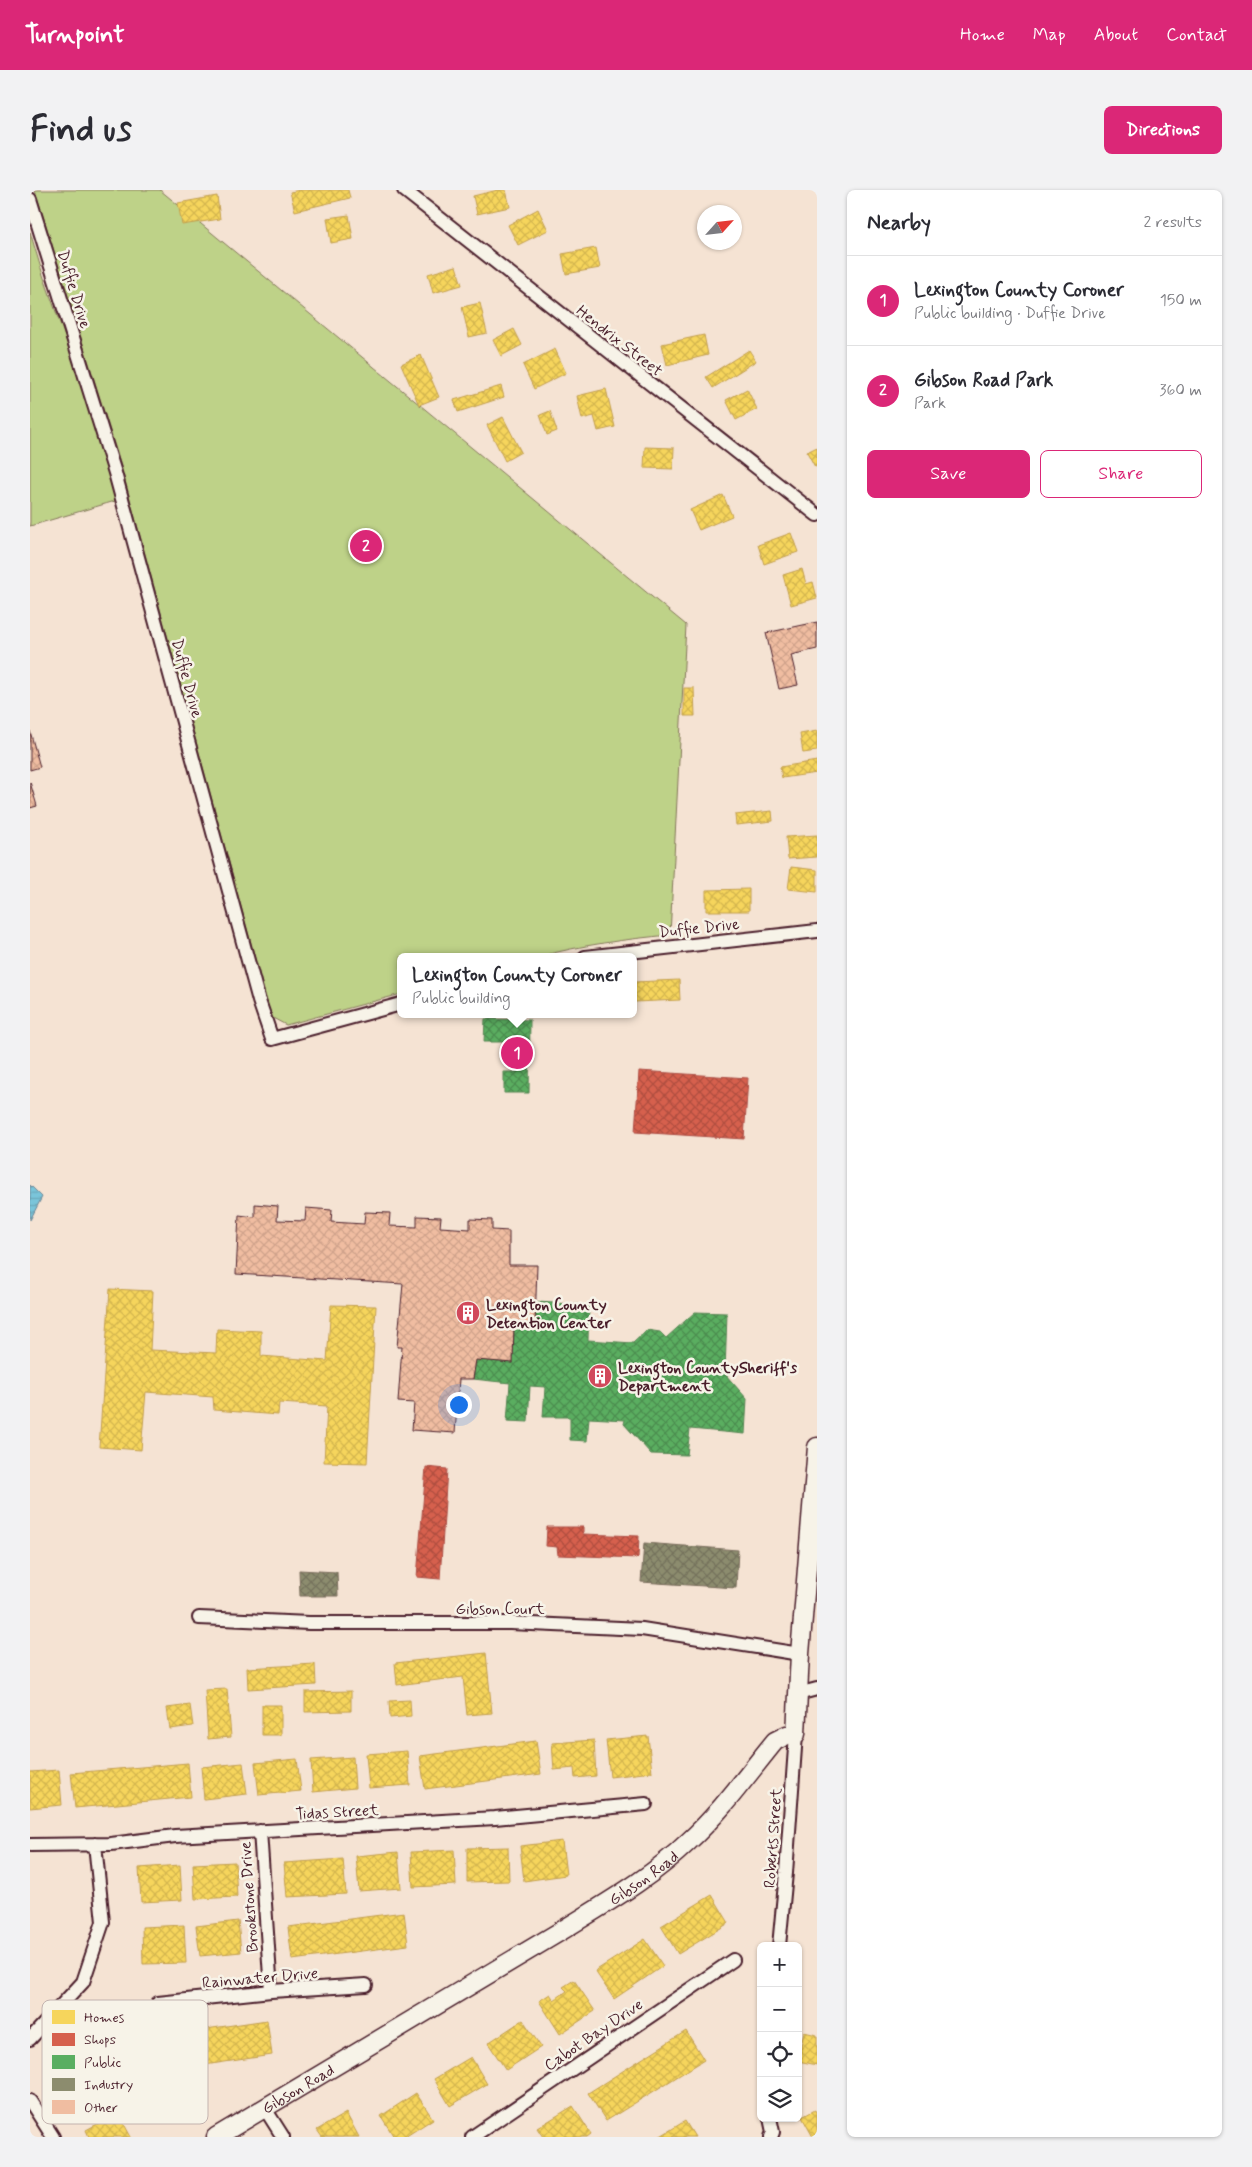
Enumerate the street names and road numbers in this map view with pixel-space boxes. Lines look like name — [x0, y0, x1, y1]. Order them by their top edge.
street label: Duffie Drive — [52, 248, 96, 332]
street label: Hendrix Street — [571, 301, 667, 382]
street label: Duffie Drive — [166, 637, 207, 721]
street label: Duffie Drive — [658, 914, 741, 943]
street label: Gibson Court — [455, 1599, 545, 1620]
street label: Roberts Street — [760, 1787, 788, 1889]
street label: Tidas Street — [295, 1800, 380, 1825]
street label: Brookstone Drive — [235, 1841, 264, 1953]
street label: Gibson Road — [605, 1847, 683, 1911]
street label: Rainwater Drive — [201, 1963, 319, 1994]
street label: Cabot Bay Drive — [540, 1994, 647, 2076]
street label: Gibson Road — [258, 2060, 338, 2119]

